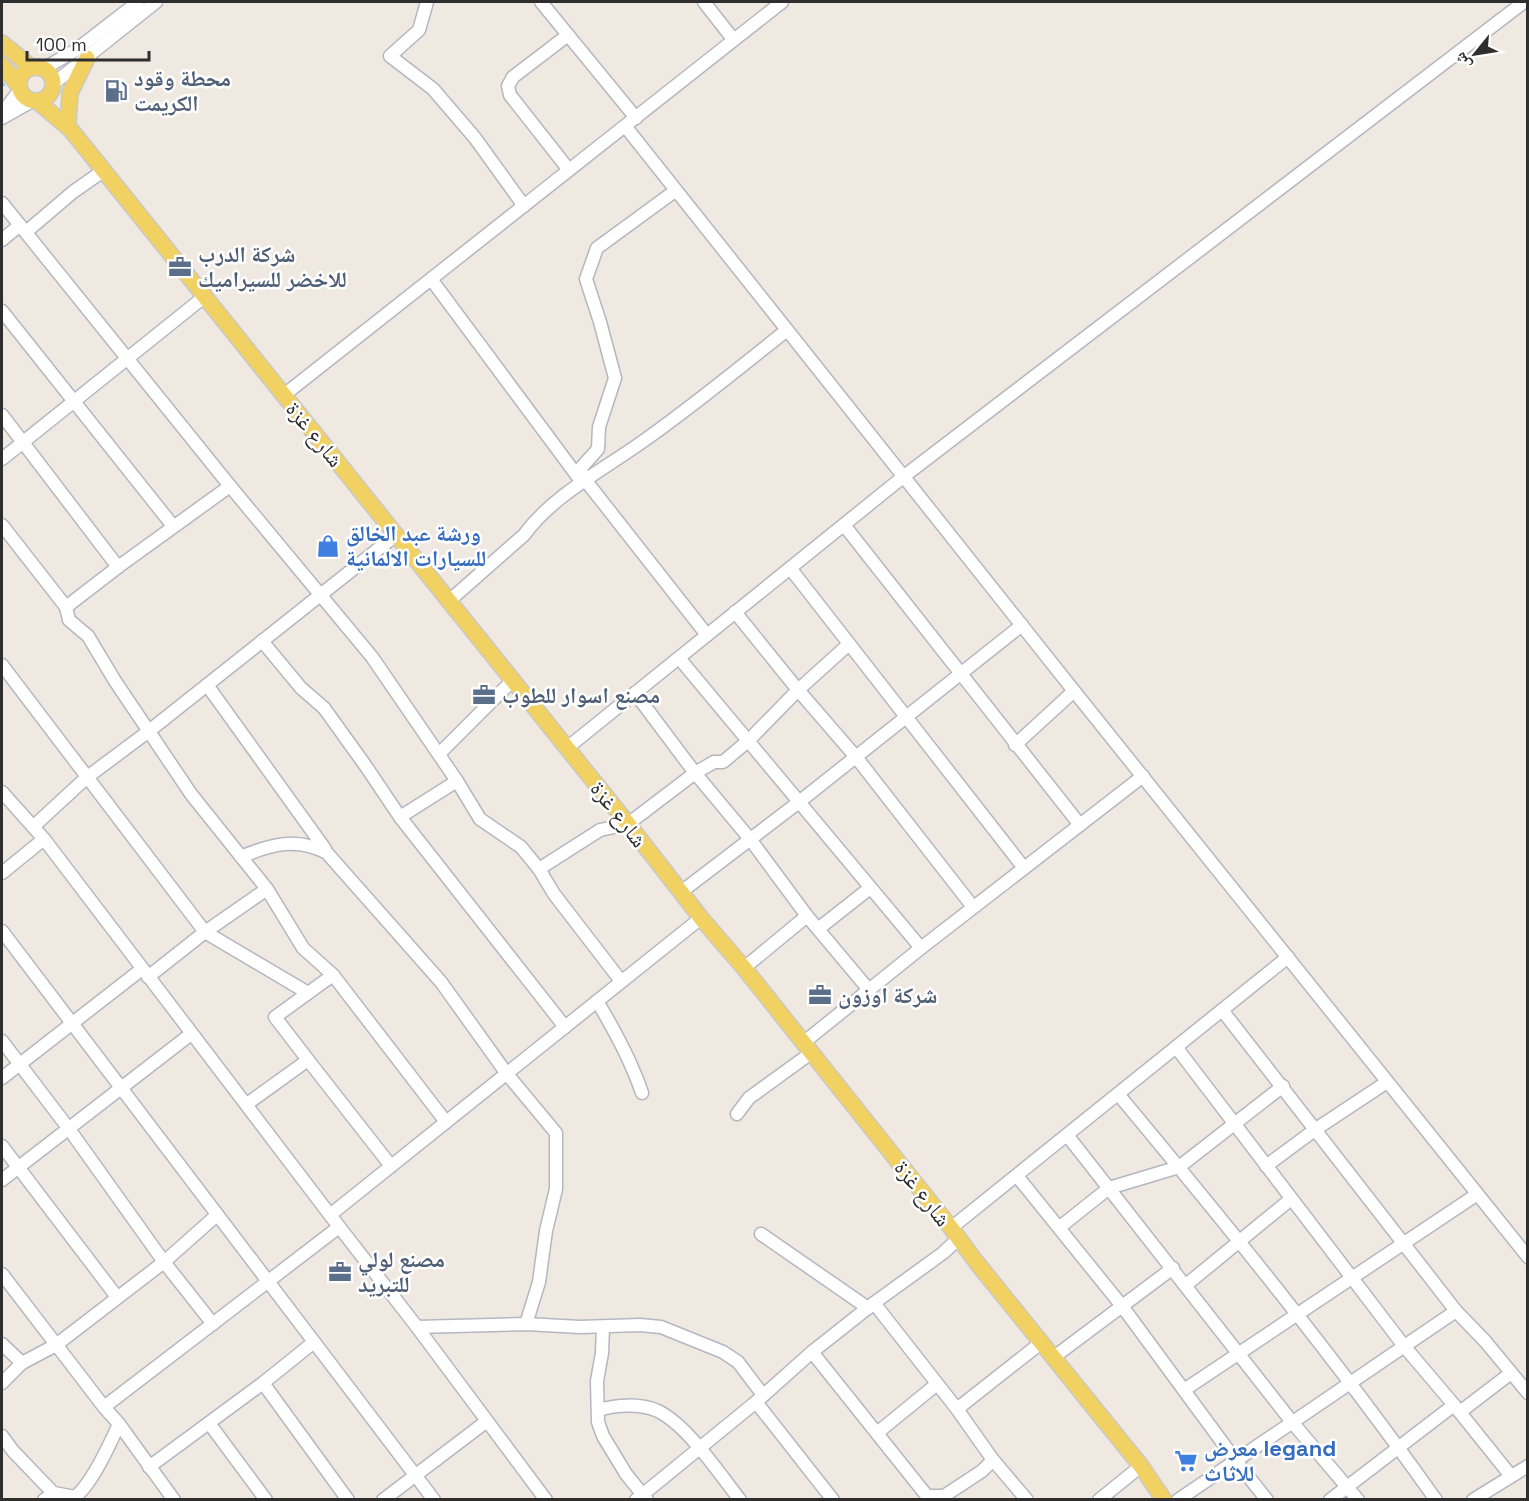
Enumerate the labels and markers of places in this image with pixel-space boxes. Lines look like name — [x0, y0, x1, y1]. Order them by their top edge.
place label: محطة وقود الكريمت — [134, 64, 231, 117]
fuel station icon: محطة وقود الكريمت — [103, 78, 129, 104]
place label: شركة الدرب للاخضر للسيراميك — [198, 240, 347, 293]
office icon: شركة الدرب للاخضر للسيراميك — [167, 254, 193, 280]
place label: ورشة عبد الخالق للسيارات الالمانية — [346, 519, 486, 572]
shop icon: ورشة عبد الخالق للسيارات الالمانية — [315, 533, 341, 559]
place label: مصنع اسوار للطوب — [502, 681, 660, 710]
office icon: مصنع اسوار للطوب — [471, 682, 497, 708]
place label: شركة اوزون — [838, 981, 937, 1009]
office icon: شركة اوزون — [807, 982, 833, 1008]
place label: مصنع لولي للتبريد — [358, 1245, 445, 1298]
office icon: مصنع لولي للتبريد — [327, 1259, 353, 1285]
place label: معرض legand للاثاث — [1204, 1434, 1336, 1487]
supermarket icon: معرض legand للاثاث — [1173, 1448, 1199, 1474]

